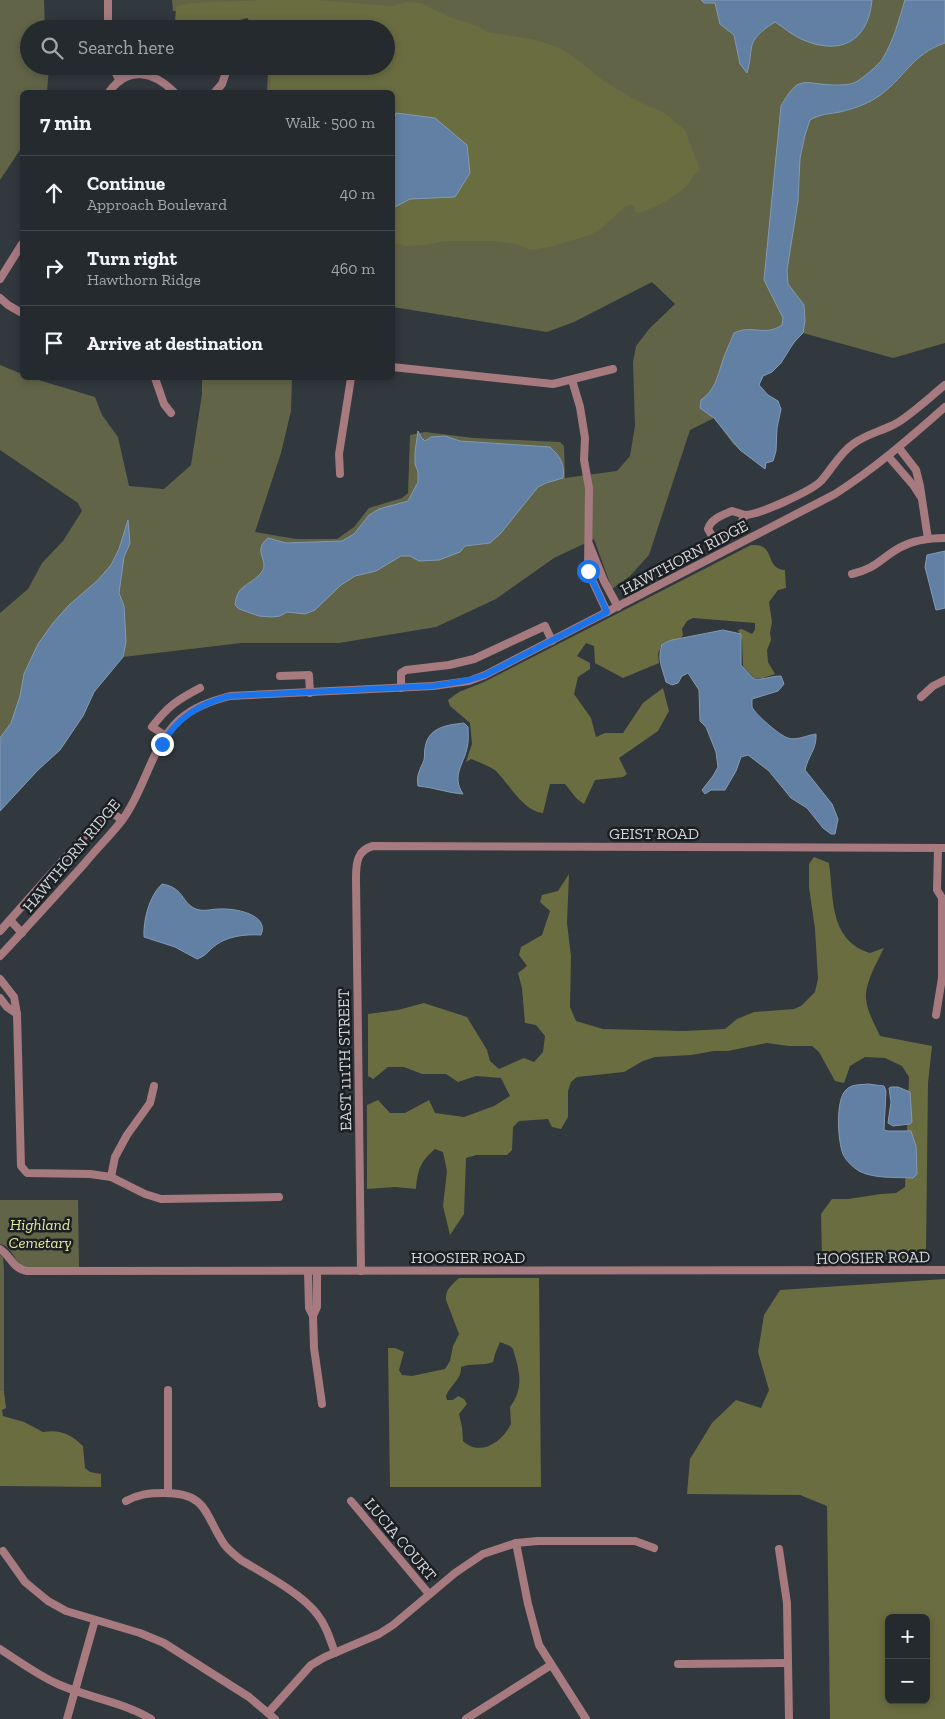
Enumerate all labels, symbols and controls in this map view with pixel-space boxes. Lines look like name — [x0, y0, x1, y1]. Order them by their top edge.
search box — [20, 20, 395, 75]
icon: search — [38, 34, 66, 62]
text: Search here — [78, 36, 174, 59]
text: 7 min — [40, 110, 91, 135]
text: Walk · 500 m — [286, 113, 375, 132]
text: Continue — [87, 172, 165, 195]
icon: ahead — [40, 179, 68, 207]
text: 40 m — [340, 184, 375, 203]
text: Approach Boulevard — [87, 195, 227, 214]
text: Turn right — [87, 247, 177, 270]
icon: right — [40, 254, 68, 282]
text: 460 m — [331, 259, 375, 278]
text: Hawthorn Ridge — [87, 270, 201, 289]
icon: arrive — [40, 329, 68, 357]
text: Arrive at destination — [87, 332, 263, 355]
street label: HAWTHORN RIDGE — [617, 516, 751, 599]
route start — [577, 560, 600, 583]
route end — [151, 733, 174, 756]
street label: HAWTHORN RIDGE — [19, 795, 124, 916]
street label: GEIST ROAD — [609, 824, 699, 843]
street label: EAST 111TH STREET — [334, 989, 355, 1131]
park label: Highland Cemetary — [8, 1215, 72, 1252]
street label: HOOSIER ROAD — [816, 1247, 930, 1268]
street label: HOOSIER ROAD — [411, 1248, 525, 1267]
street label: LUCIA COURT — [361, 1494, 441, 1584]
map controls — [885, 1614, 930, 1704]
button: + — [885, 1614, 930, 1659]
button: − — [885, 1659, 930, 1704]

